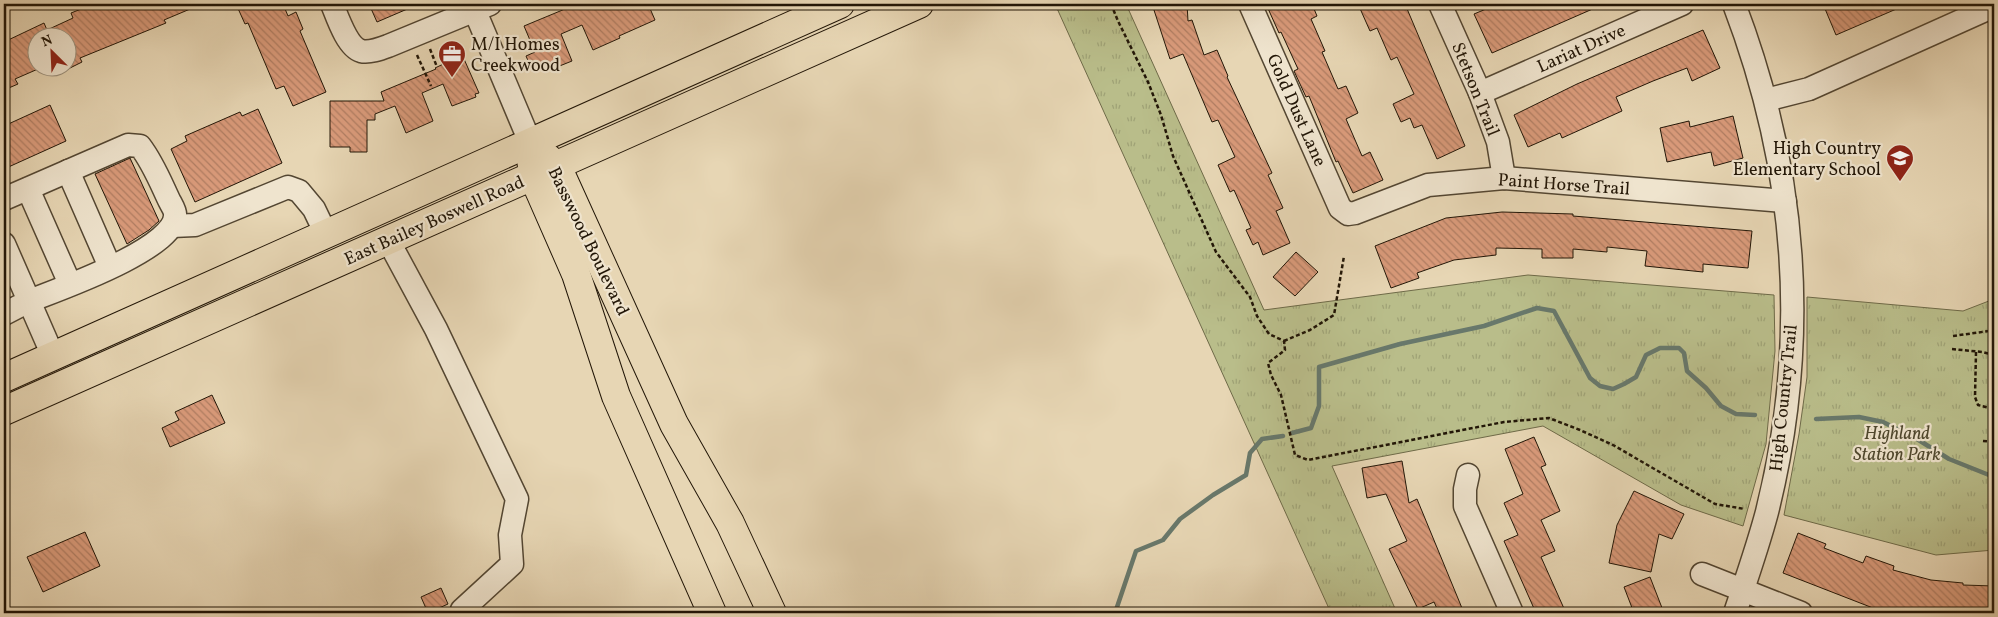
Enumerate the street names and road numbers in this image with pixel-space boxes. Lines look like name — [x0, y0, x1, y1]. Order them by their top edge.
street label: Lariat Drive — [1533, 19, 1630, 80]
street label: Stetson Trail — [1444, 39, 1505, 140]
street label: Gold Dust Lane — [1260, 50, 1332, 171]
street label: Basswood Boulevard — [541, 163, 635, 320]
street label: Paint Horse Trail — [1497, 168, 1631, 203]
street label: East Bailey Boswell Road — [340, 170, 529, 272]
street label: High Country Trail — [1764, 323, 1805, 473]

